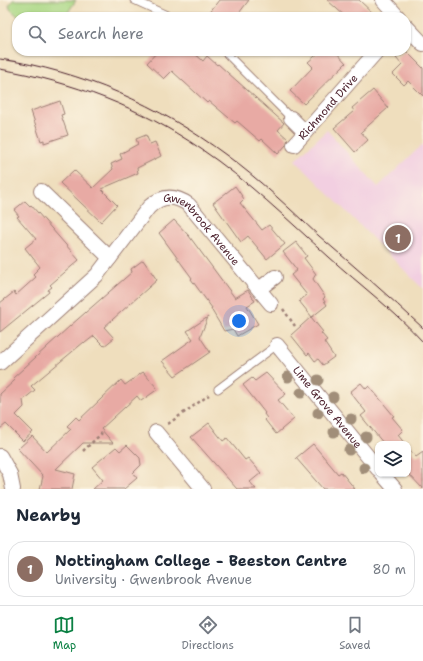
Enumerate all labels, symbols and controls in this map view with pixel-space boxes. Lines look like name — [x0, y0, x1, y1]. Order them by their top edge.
search box — [12, 12, 411, 56]
icon: search — [26, 23, 48, 45]
text: Search here — [58, 24, 144, 44]
street label: Richmond Drive — [295, 71, 361, 143]
street label: Gwenbrook Avenue — [162, 190, 243, 269]
pin: 1 — [385, 223, 411, 253]
your location — [229, 311, 249, 331]
street label: Lime Grove Avenue — [289, 363, 365, 452]
map controls — [375, 441, 411, 477]
button: layers — [375, 441, 411, 477]
text: Nearby — [16, 504, 81, 526]
text: Nottingham College - Beeston Centre — [55, 551, 347, 571]
text: 1 — [27, 561, 33, 578]
text: 80 m — [372, 561, 406, 578]
text: University · Gwenbrook Avenue — [55, 571, 252, 588]
tab: Map — [53, 614, 76, 653]
tab: Directions — [181, 614, 234, 653]
tab: Saved — [339, 614, 370, 653]

